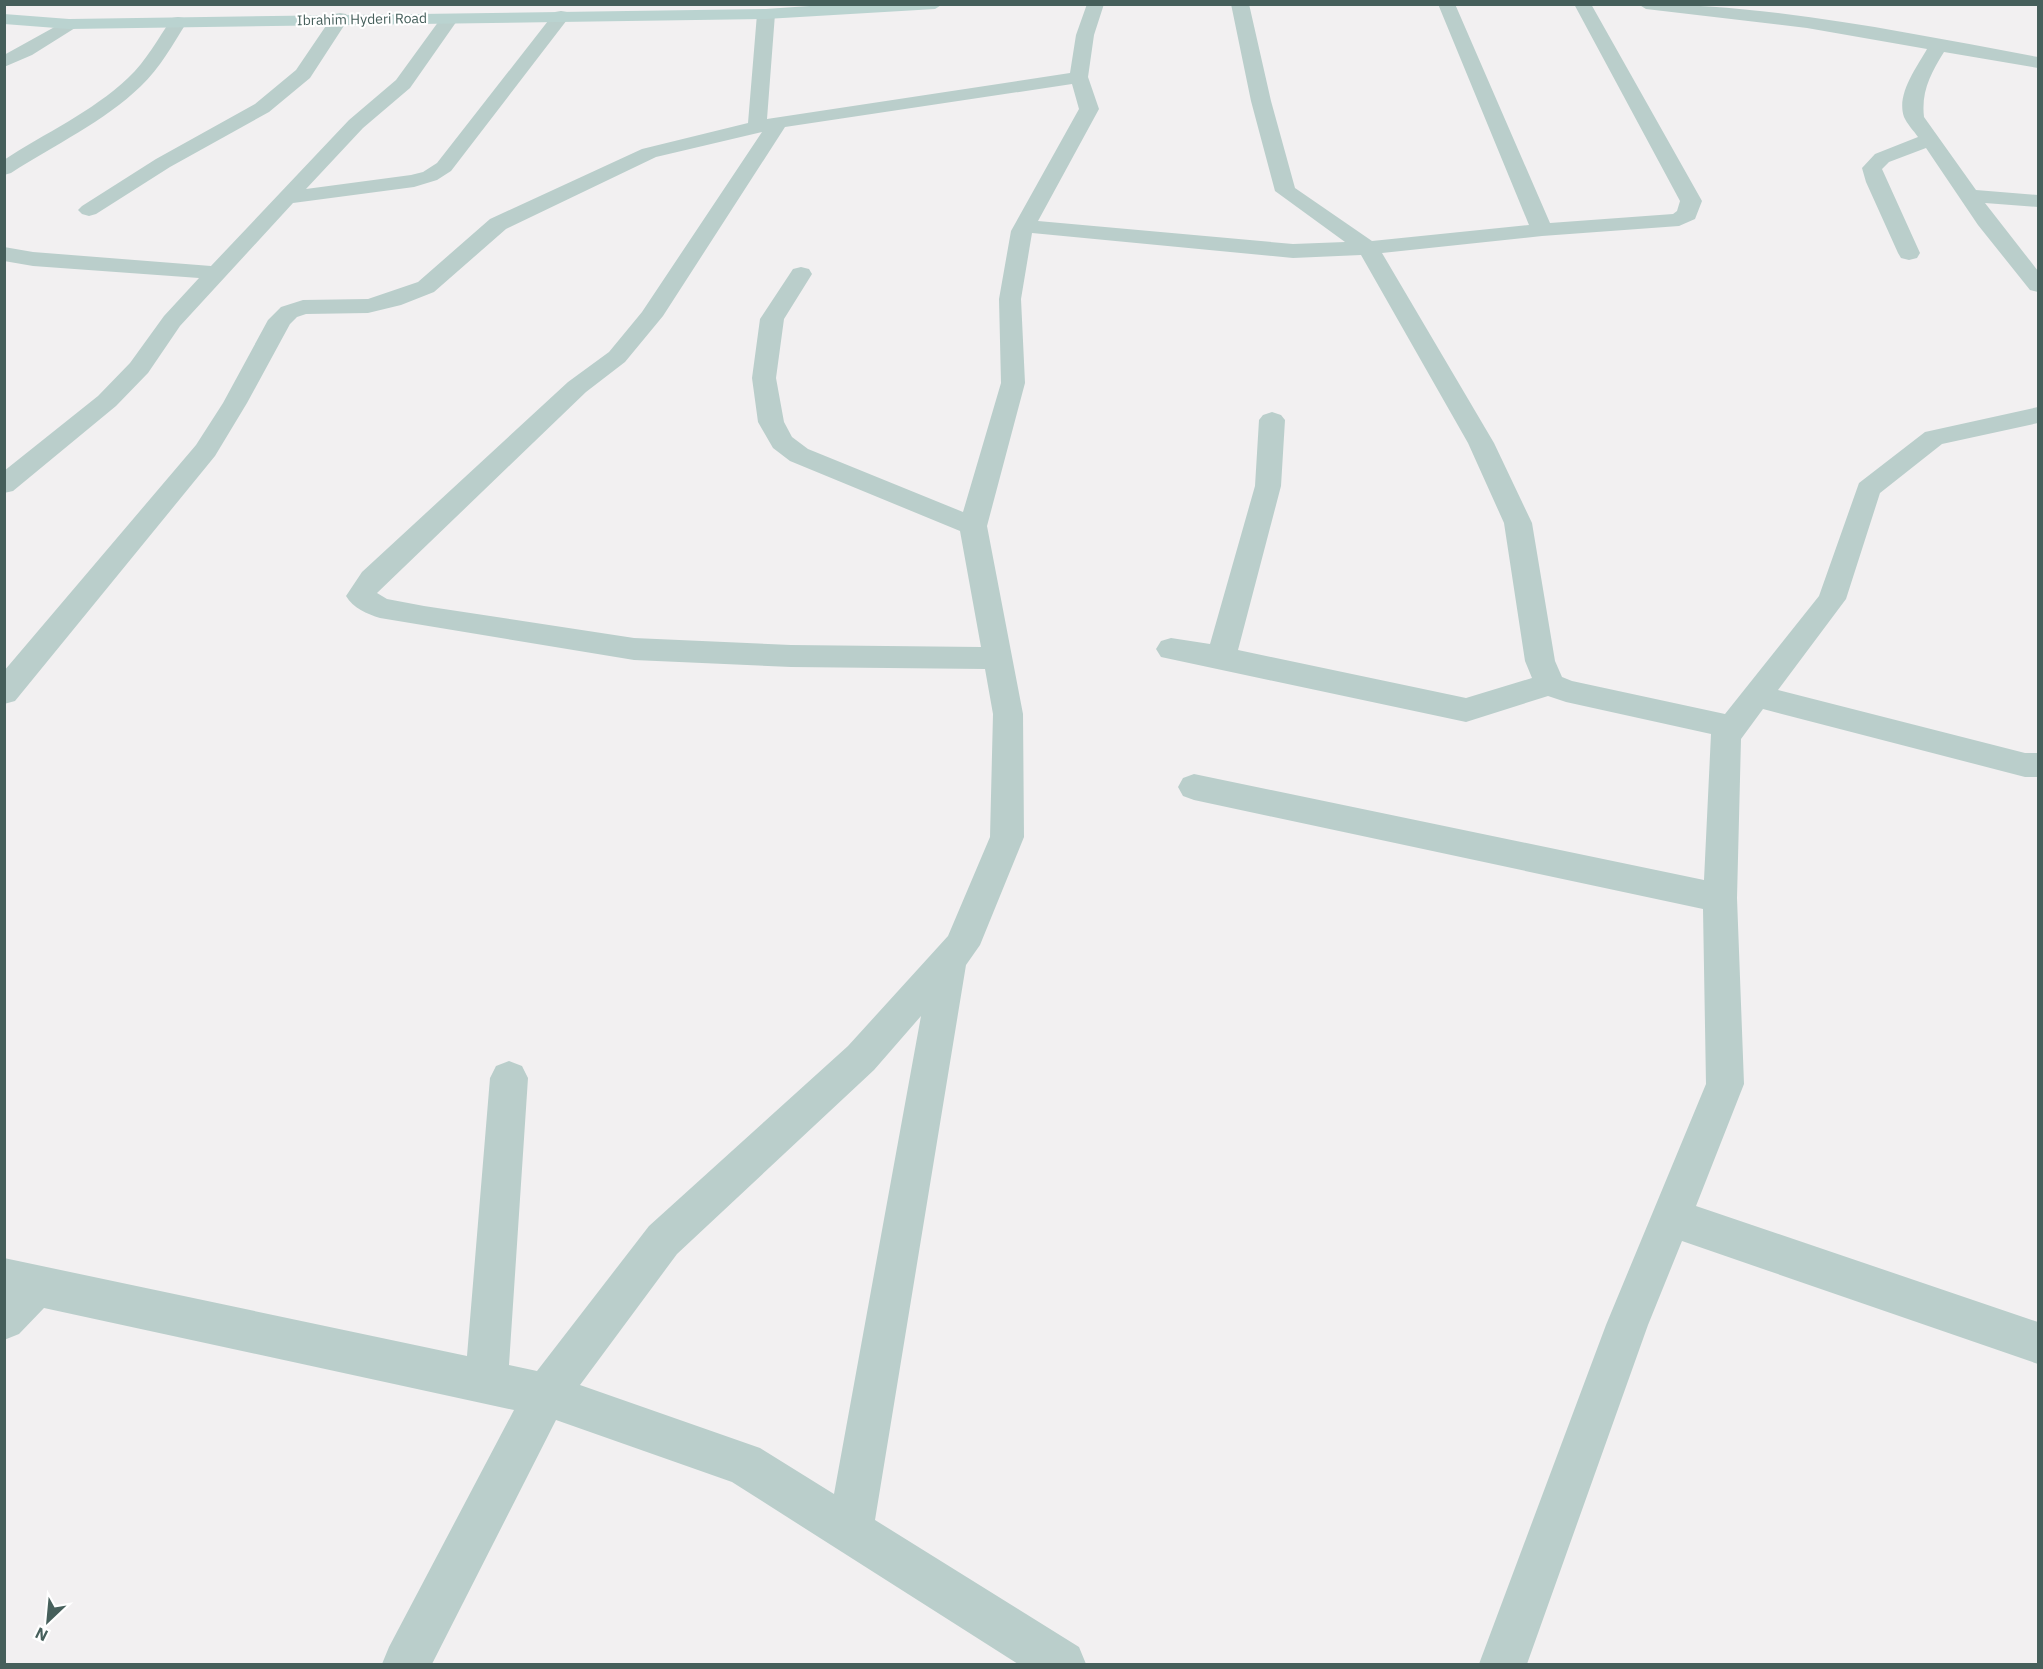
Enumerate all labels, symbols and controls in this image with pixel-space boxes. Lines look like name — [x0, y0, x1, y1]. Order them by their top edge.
street label: Ibrahim Hyderi Road — [297, 9, 427, 29]
north arrow — [18, 1591, 78, 1651]
text: N — [32, 1623, 51, 1646]

